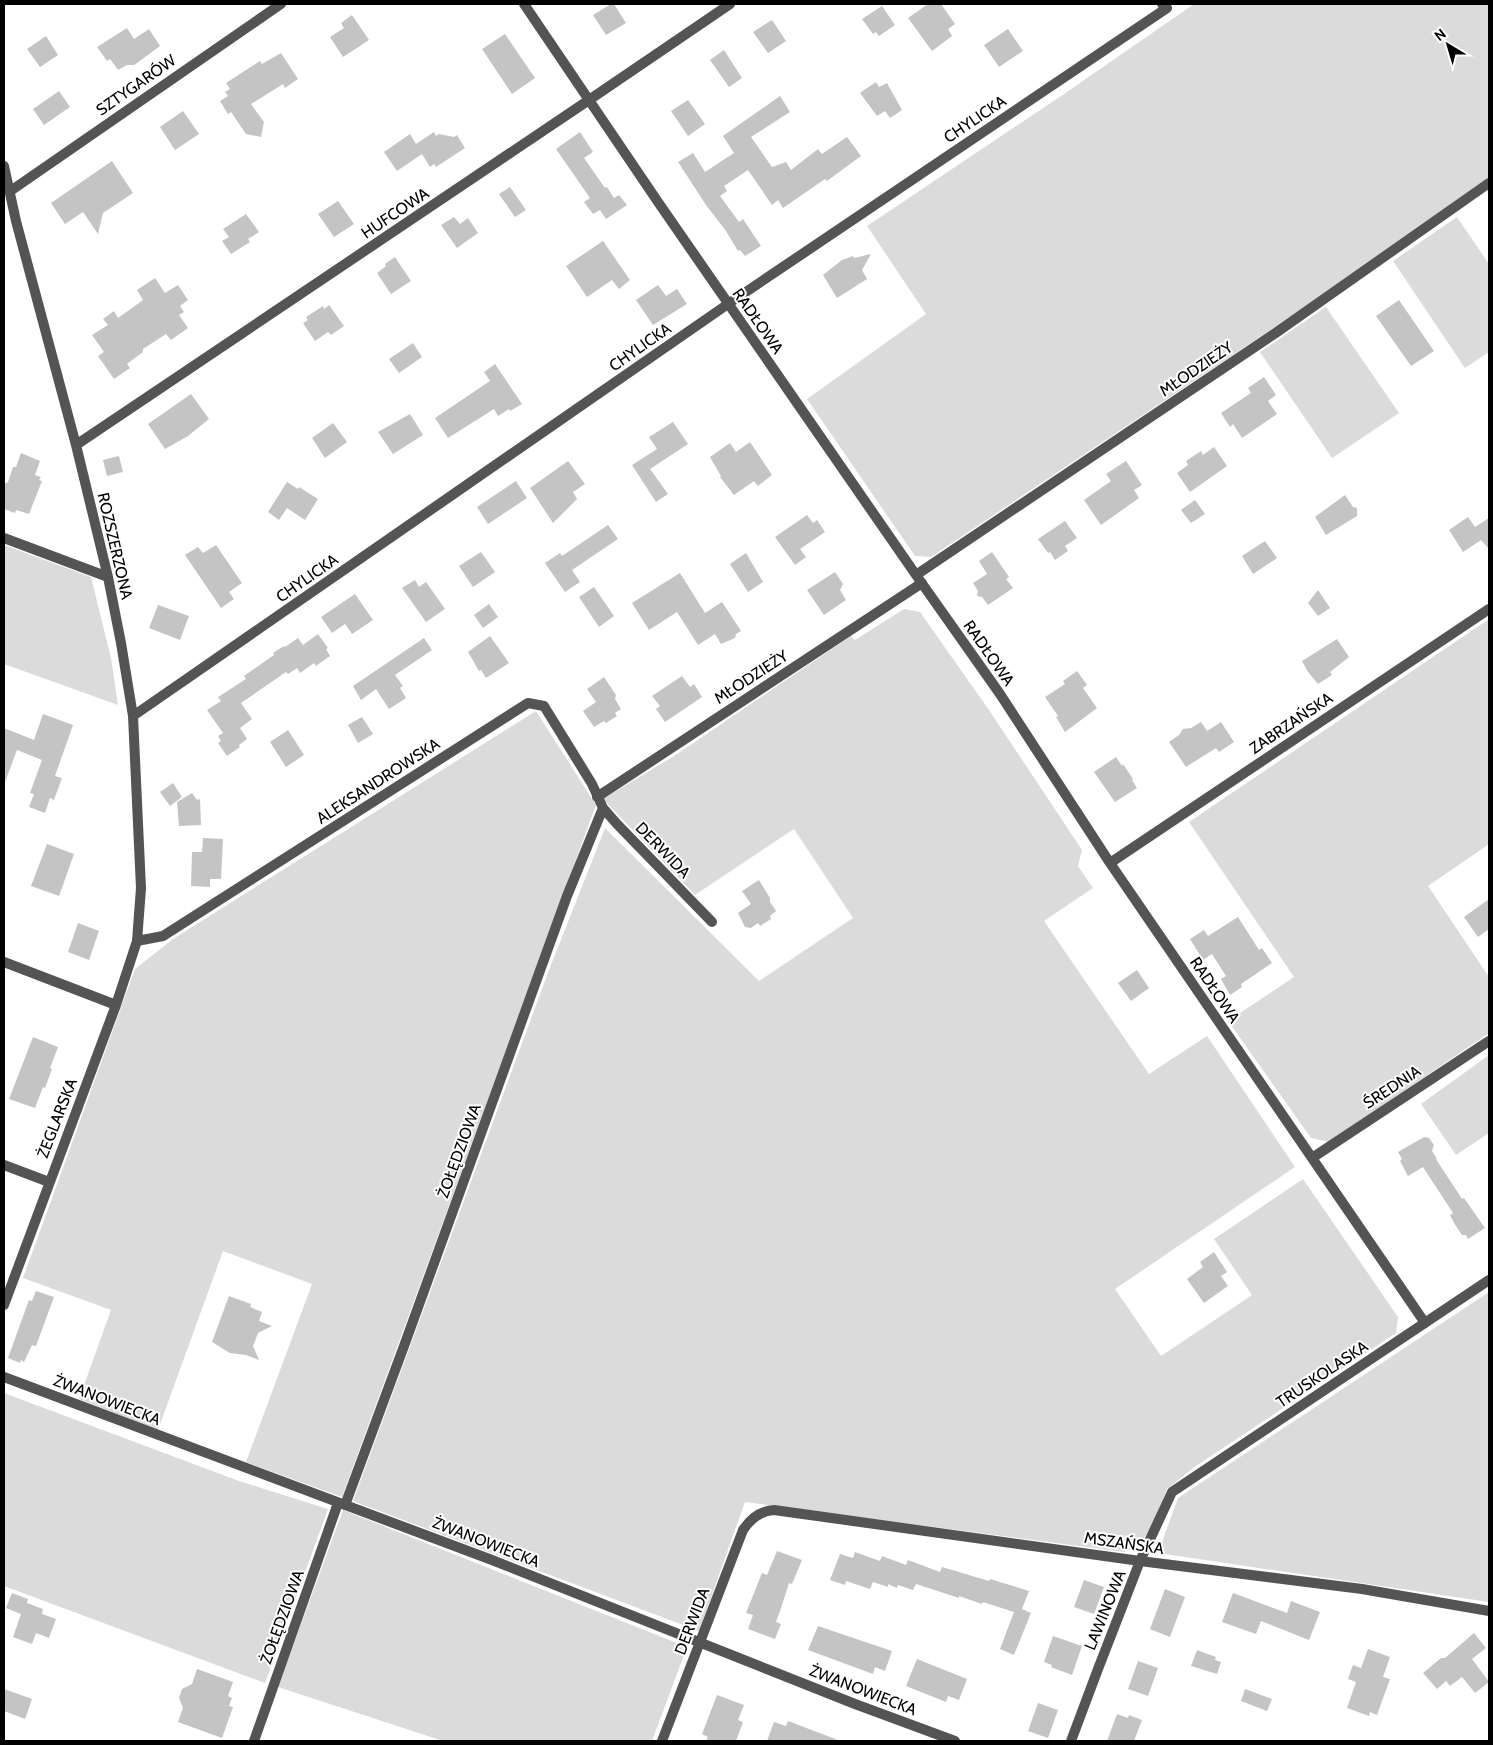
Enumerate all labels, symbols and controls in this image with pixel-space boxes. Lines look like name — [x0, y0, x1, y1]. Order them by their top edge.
north arrow — [1423, 20, 1473, 70]
text: N — [1431, 25, 1449, 45]
street label: SZTYGARÓW — [92, 50, 180, 119]
street label: CHYLICKA — [940, 91, 1010, 147]
street label: HUFCOWA — [358, 183, 432, 243]
street label: RADŁOWA — [728, 285, 788, 358]
street label: CHYLICKA — [605, 319, 675, 375]
street label: MŁODZIEŻY — [1156, 337, 1237, 400]
street label: ROZSZERZONA — [93, 491, 137, 601]
street label: CHYLICKA — [272, 550, 342, 606]
street label: RADŁOWA — [959, 617, 1019, 690]
street label: MŁODZIEŻY — [711, 646, 792, 708]
street label: ZABRZAŃSKA — [1246, 688, 1336, 758]
street label: ALEKSANDROWSKA — [313, 734, 443, 828]
street label: DERWIDA — [632, 818, 694, 882]
street label: RADŁOWA — [1186, 953, 1244, 1027]
street label: ŚREDNIA — [1360, 1061, 1424, 1113]
street label: ŻEGLARSKA — [33, 1075, 81, 1161]
street label: ŻOŁĘDZIOWA — [433, 1101, 485, 1201]
street label: TRUSKOLASKA — [1273, 1336, 1371, 1412]
street label: ŻWANOWIECKA — [51, 1371, 163, 1429]
street label: ŻWANOWIECKA — [430, 1513, 542, 1571]
street label: MSZAŃSKA — [1083, 1528, 1165, 1558]
street label: ŻOŁĘDZIOWA — [256, 1567, 308, 1667]
street label: LAWINOWA — [1080, 1567, 1130, 1653]
street label: DERWIDA — [670, 1584, 714, 1657]
street label: ŻWANOWIECKA — [807, 1661, 919, 1719]

